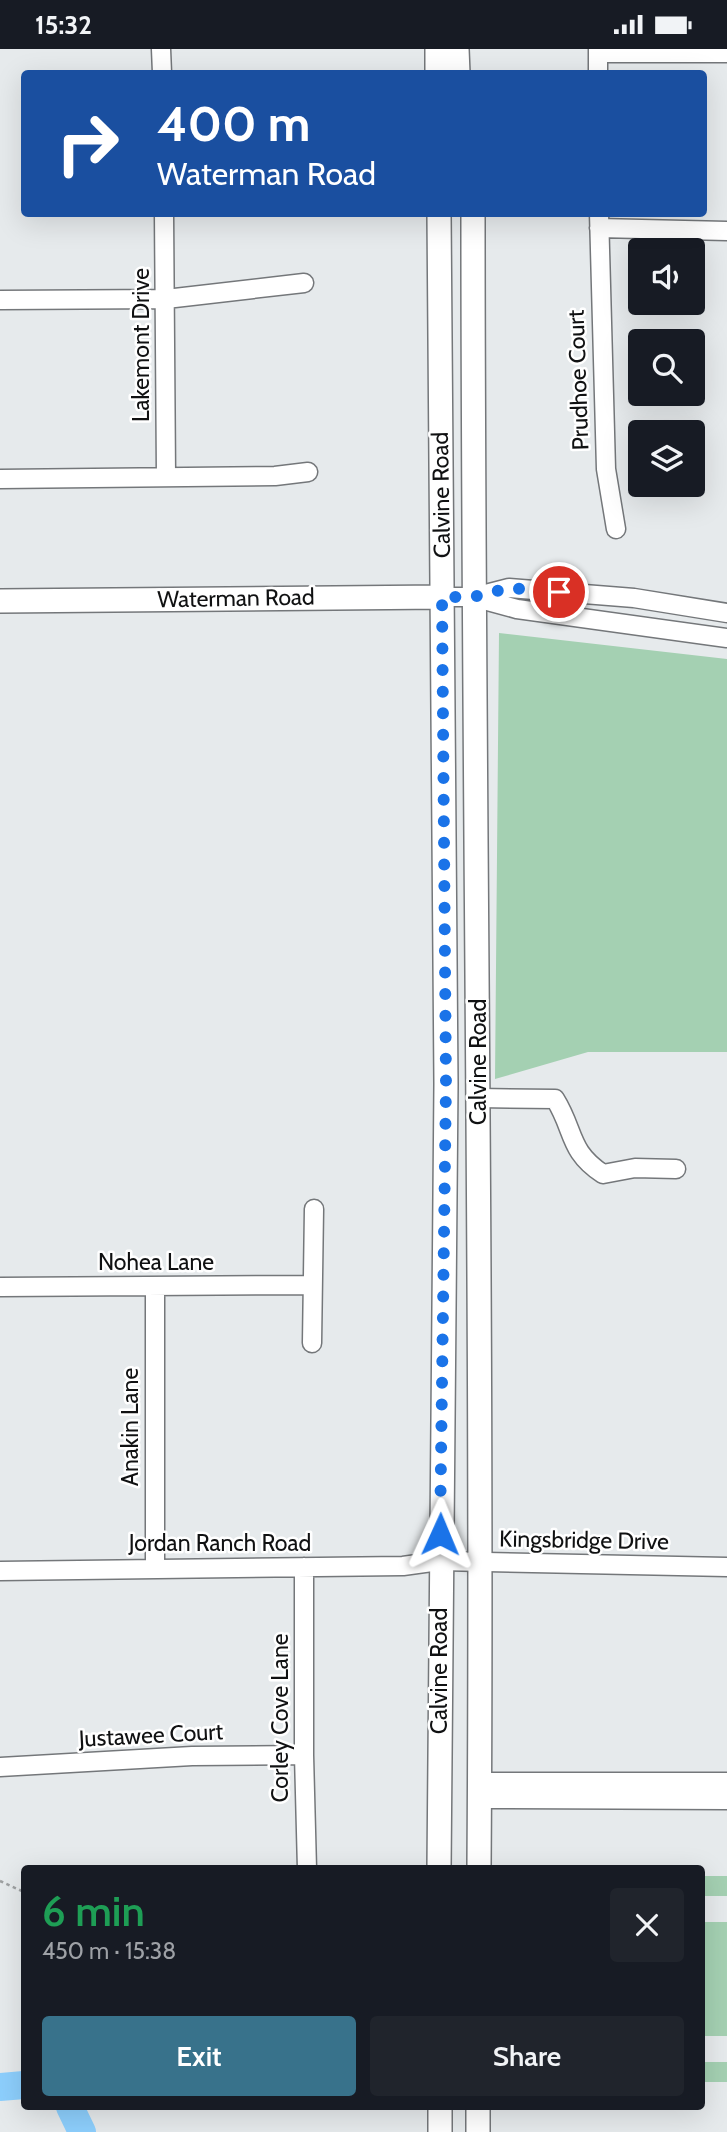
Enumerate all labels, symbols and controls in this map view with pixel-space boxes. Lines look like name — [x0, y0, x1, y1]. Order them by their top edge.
text: 15:32 — [35, 9, 92, 41]
text: 400 m — [157, 94, 310, 153]
icon: right — [42, 98, 133, 189]
text: Waterman Road — [157, 154, 376, 193]
map controls — [628, 238, 705, 497]
button: sound — [628, 238, 705, 315]
street label: Lakemont Drive — [127, 268, 155, 422]
street label: Prudhoe Court — [562, 309, 594, 451]
button: search — [628, 329, 705, 406]
button: layers — [628, 420, 705, 497]
street label: Calvine Road — [426, 432, 456, 558]
pin — [529, 562, 589, 622]
icon: arrive — [540, 573, 578, 611]
street label: Waterman Road — [157, 583, 315, 613]
street label: Calvine Road — [464, 999, 492, 1125]
street label: Nohea Lane — [98, 1248, 214, 1276]
street label: Anakin Lane — [116, 1368, 144, 1486]
position arrow — [403, 1497, 477, 1571]
street label: Kingsbridge Drive — [499, 1525, 669, 1555]
street label: Jordan Ranch Road — [128, 1529, 311, 1557]
street label: Calvine Road — [425, 1608, 453, 1734]
street label: Corley Cove Lane — [266, 1633, 294, 1803]
street label: Justawee Court — [77, 1717, 224, 1753]
text: 6 min — [42, 1885, 145, 1937]
button: close — [610, 1888, 684, 1962]
text: 450 m · 15:38 — [42, 1937, 176, 1965]
button: Exit — [42, 2016, 356, 2096]
button: Share — [370, 2016, 684, 2096]

